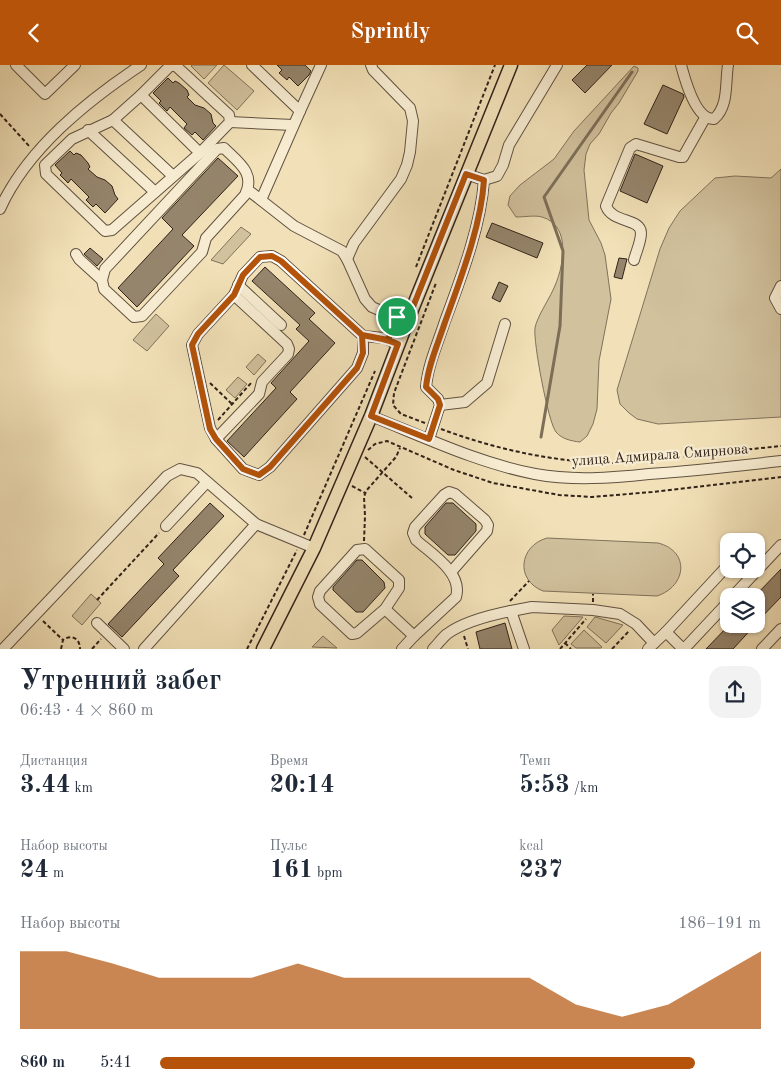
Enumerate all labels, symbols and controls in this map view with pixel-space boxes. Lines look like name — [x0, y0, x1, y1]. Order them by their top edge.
icon: back — [20, 19, 48, 47]
icon: search — [733, 19, 761, 47]
text: Sprintly — [350, 21, 431, 43]
pin — [376, 296, 418, 338]
icon: arrive — [383, 303, 411, 331]
street label: улица Адмирала Смирнова — [571, 442, 750, 470]
map controls — [720, 533, 765, 633]
button: locate — [720, 533, 765, 578]
button: layers — [720, 588, 765, 633]
button: share — [709, 666, 761, 718]
text: Утренний забег — [20, 668, 221, 696]
text: 06:43 · 4 × 860 m — [20, 703, 153, 719]
text: Дистанция — [20, 754, 88, 768]
text: Время — [270, 754, 308, 768]
text: Темп — [519, 754, 551, 768]
text: 3.44 — [20, 773, 71, 798]
text: 20:14 — [270, 773, 335, 798]
text: 5:53 — [519, 773, 570, 798]
text: km — [71, 781, 93, 795]
text: /km — [570, 781, 598, 795]
text: Набор высоты — [20, 839, 108, 853]
text: Пульс — [270, 839, 307, 853]
text: kcal — [519, 839, 543, 853]
text: 24 — [20, 858, 49, 883]
text: 161 — [270, 858, 313, 883]
text: 237 — [519, 858, 563, 883]
text: m — [49, 866, 64, 880]
text: bpm — [313, 866, 343, 880]
text: Набор высоты — [20, 916, 120, 932]
text: 186–191 m — [678, 916, 761, 932]
text: 860 m — [20, 1055, 65, 1071]
text: 5:41 — [100, 1055, 132, 1071]

